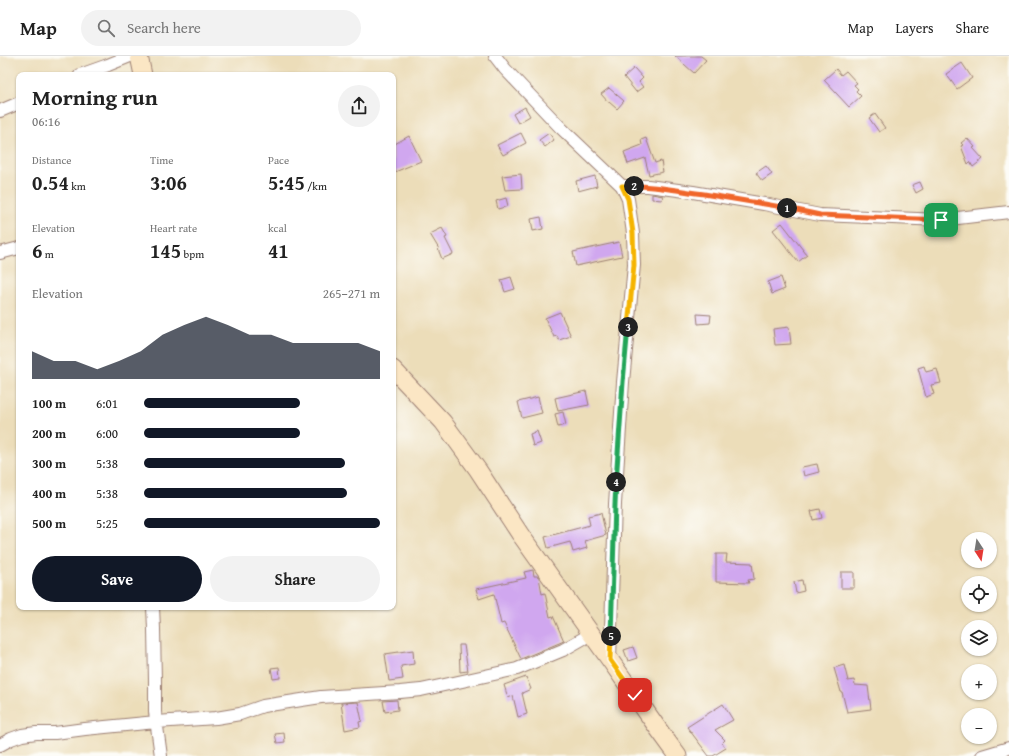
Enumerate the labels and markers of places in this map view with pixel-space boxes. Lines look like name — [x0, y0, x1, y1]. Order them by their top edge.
pin: 2 — [624, 176, 644, 196]
pin: 1 — [777, 198, 797, 218]
pin — [924, 203, 958, 237]
pin: 3 — [618, 317, 638, 337]
pin: 4 — [606, 472, 626, 492]
pin: 5 — [601, 626, 621, 646]
pin — [618, 678, 652, 712]

